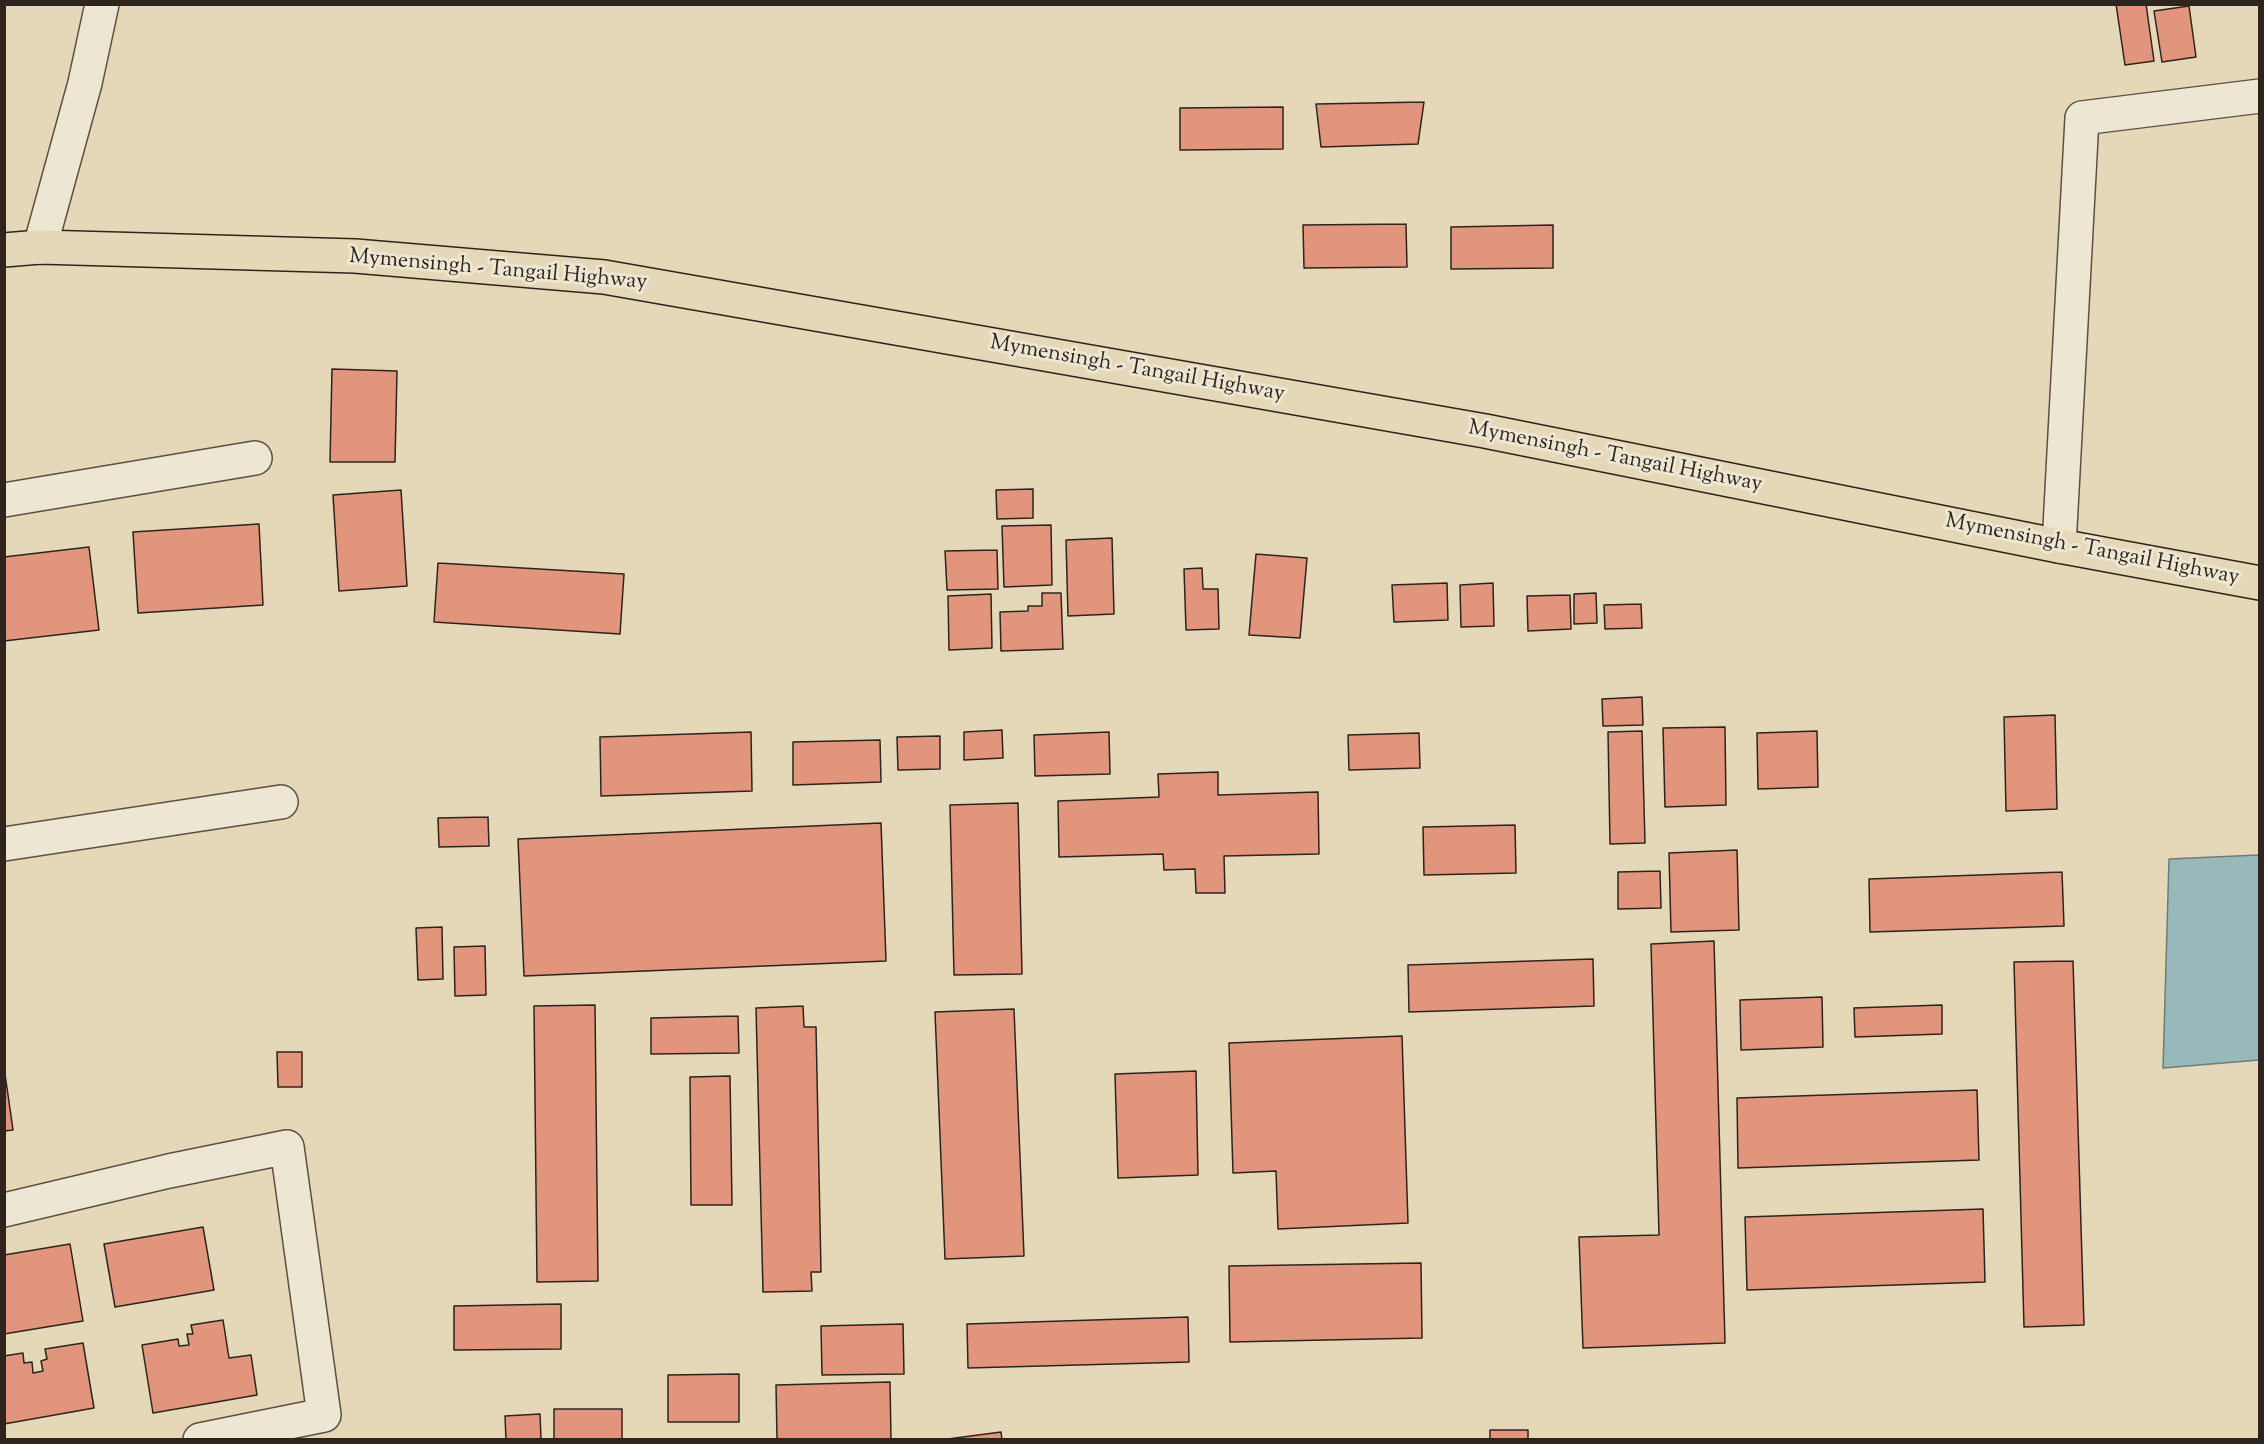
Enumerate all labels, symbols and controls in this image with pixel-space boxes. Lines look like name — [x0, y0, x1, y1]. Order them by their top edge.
street label: Mymensingh - Tangail Highway — [348, 245, 648, 297]
street label: Mymensingh - Tangail Highway — [988, 331, 1286, 409]
street label: Mymensingh - Tangail Highway — [1466, 417, 1764, 499]
street label: Mymensingh - Tangail Highway — [1943, 510, 2241, 592]

